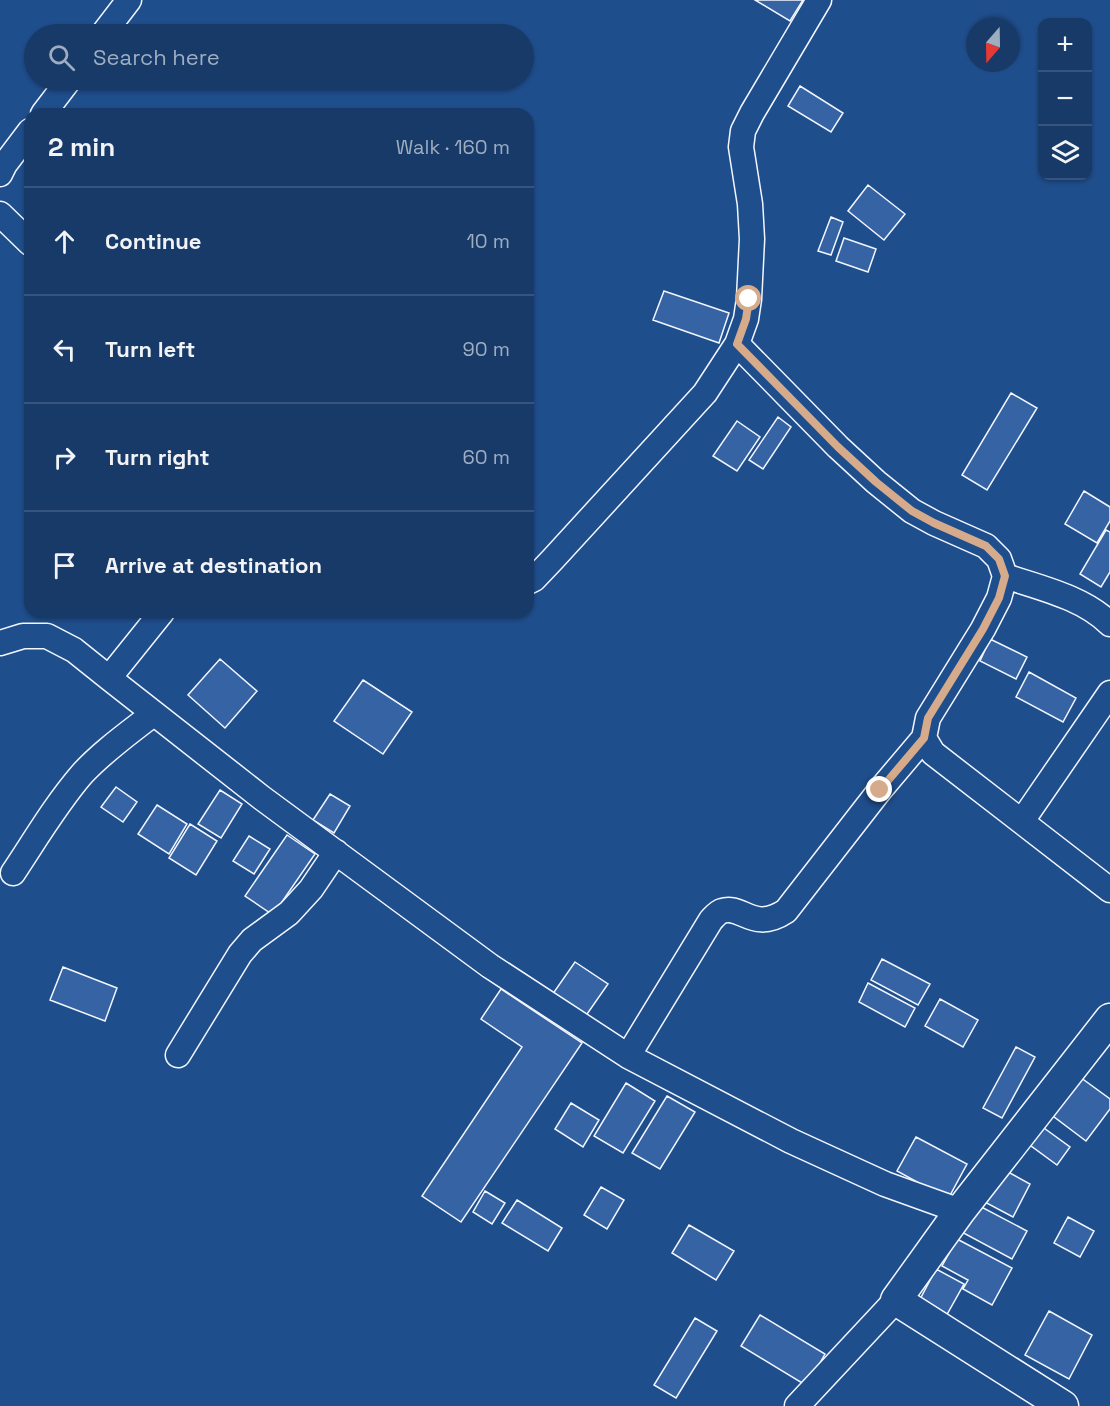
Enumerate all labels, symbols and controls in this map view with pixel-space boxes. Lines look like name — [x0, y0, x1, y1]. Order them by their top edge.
north arrow — [966, 18, 1020, 72]
map controls — [1038, 18, 1092, 180]
button: + — [1038, 18, 1092, 72]
search box — [24, 24, 534, 90]
icon: search — [45, 41, 78, 74]
text: Search here — [93, 43, 220, 71]
button: − — [1038, 72, 1092, 126]
button: layers — [1038, 126, 1092, 180]
text: 2 min — [48, 130, 115, 164]
text: Walk · 160 m — [396, 134, 510, 160]
icon: ahead — [48, 225, 81, 258]
text: Continue — [105, 227, 201, 255]
text: 10 m — [466, 228, 510, 254]
route start — [735, 285, 761, 311]
icon: left — [48, 333, 81, 366]
text: Turn left — [105, 335, 195, 363]
text: 90 m — [463, 336, 510, 362]
icon: right — [48, 441, 81, 474]
text: Turn right — [105, 443, 210, 471]
text: 60 m — [463, 444, 510, 470]
icon: arrive — [48, 549, 81, 582]
text: Arrive at destination — [105, 551, 322, 579]
route end — [866, 776, 892, 802]

